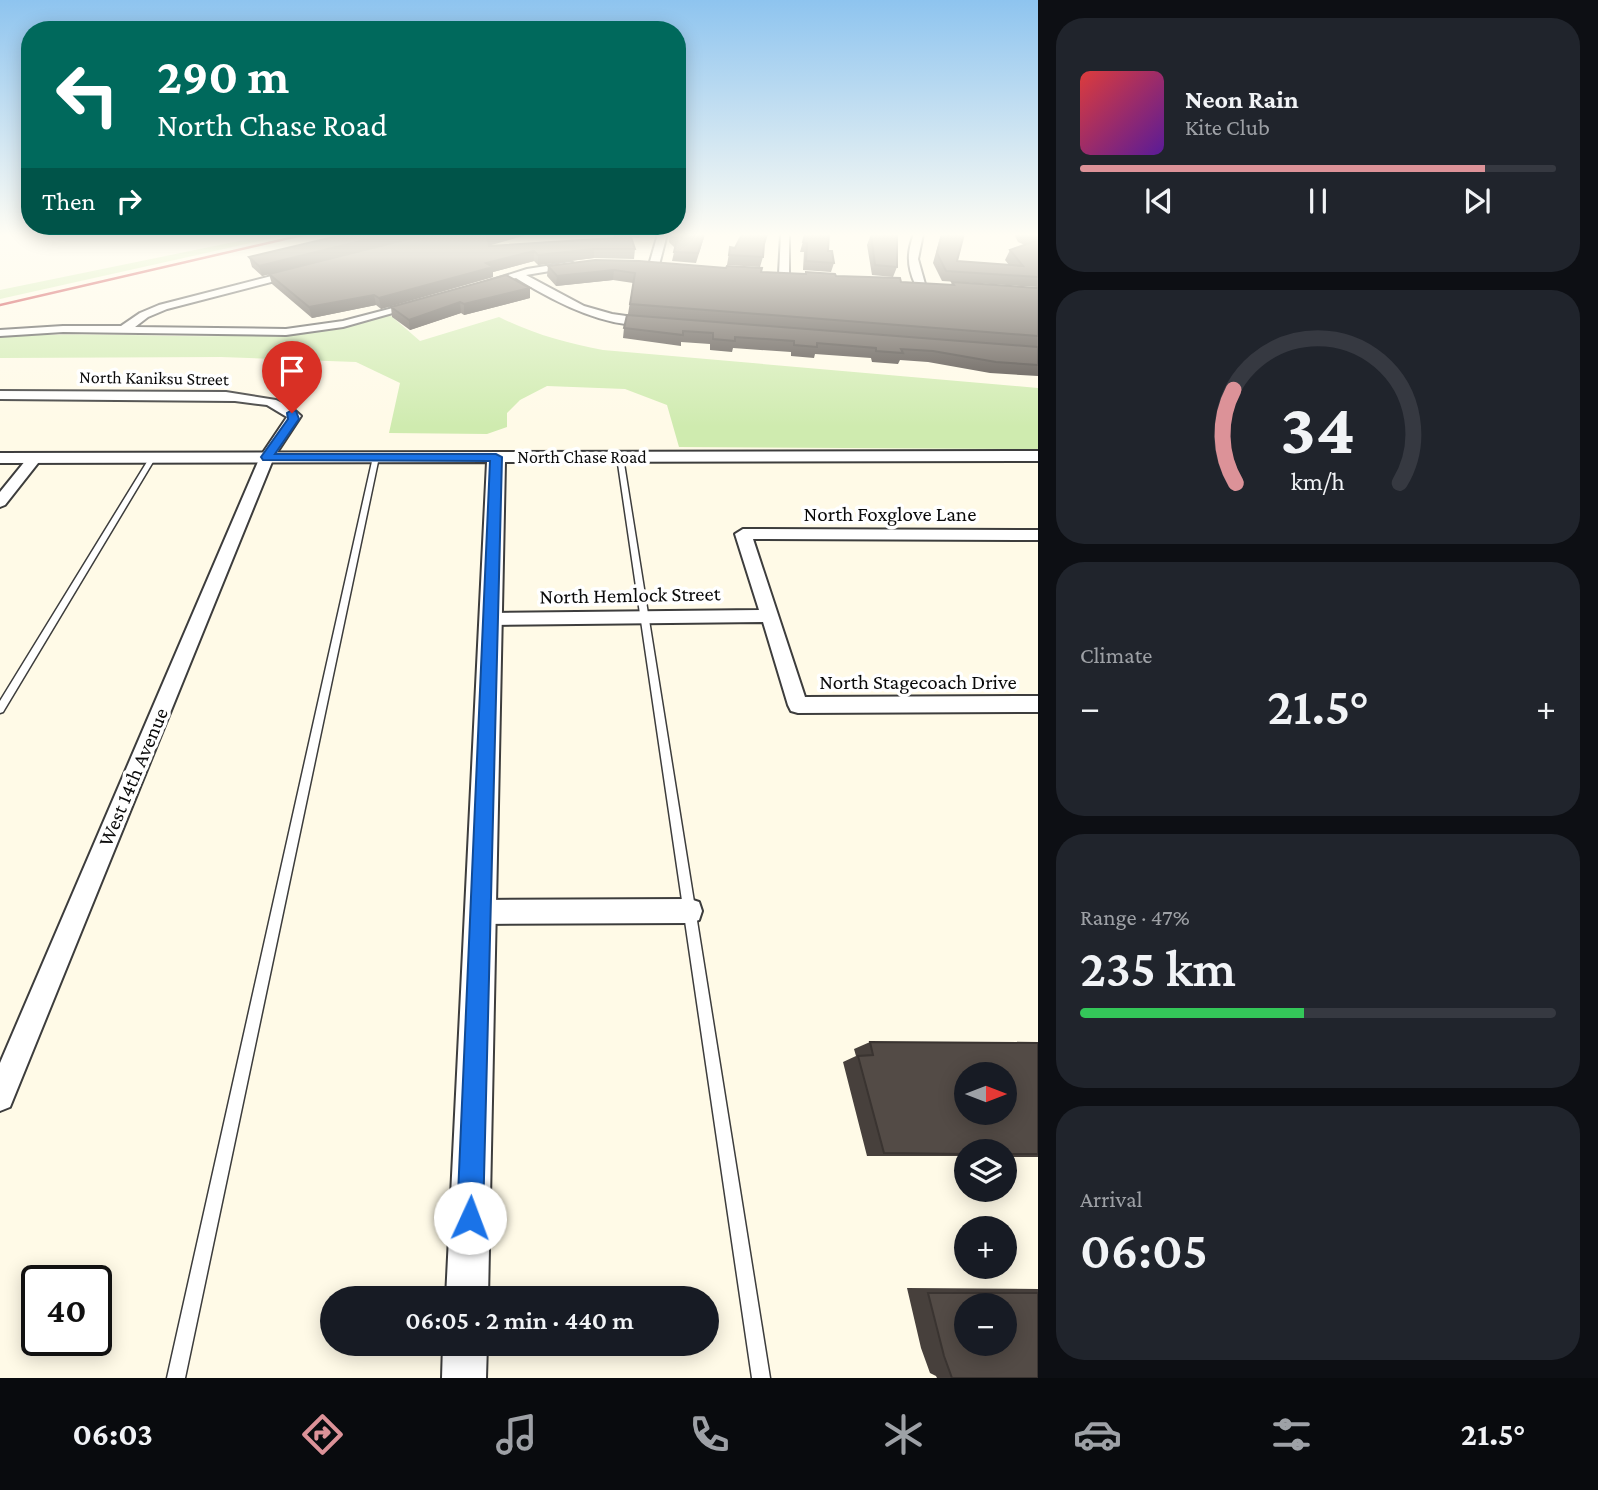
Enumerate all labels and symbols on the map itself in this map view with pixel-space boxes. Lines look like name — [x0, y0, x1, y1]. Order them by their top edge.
pin — [262, 341, 322, 413]
street label: North Kaniksu Street — [79, 367, 230, 389]
street label: North Chase Road — [517, 447, 647, 467]
street label: North Foxglove Lane — [804, 502, 976, 526]
street label: North Hemlock Street — [539, 581, 722, 609]
street label: North Stagecoach Drive — [819, 670, 1017, 694]
street label: West 14th Avenue — [93, 704, 173, 850]
north arrow — [954, 1062, 1017, 1125]
position arrow — [433, 1181, 507, 1255]
speed limit sign: 40 — [21, 1265, 112, 1356]

